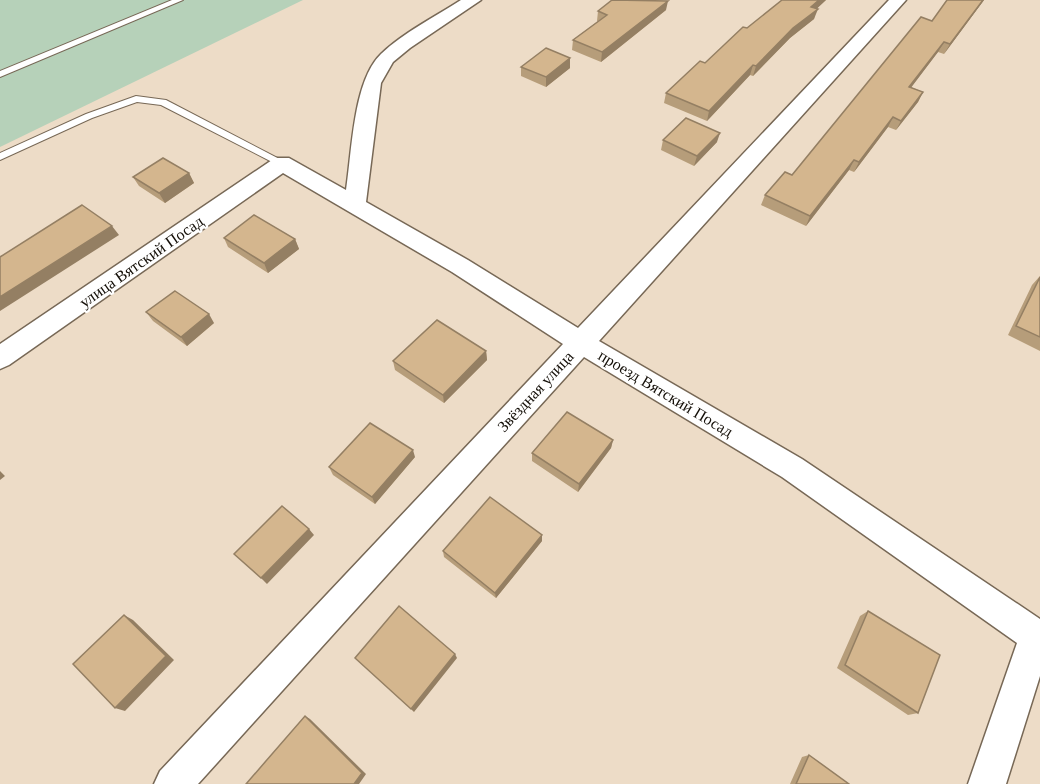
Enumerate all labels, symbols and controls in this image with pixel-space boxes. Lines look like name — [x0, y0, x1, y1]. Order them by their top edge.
street label: улица Вятский Посад — [76, 212, 207, 311]
street label: проезд Вятский Посад — [595, 347, 736, 441]
street label: Звёздная улица — [494, 348, 578, 436]

